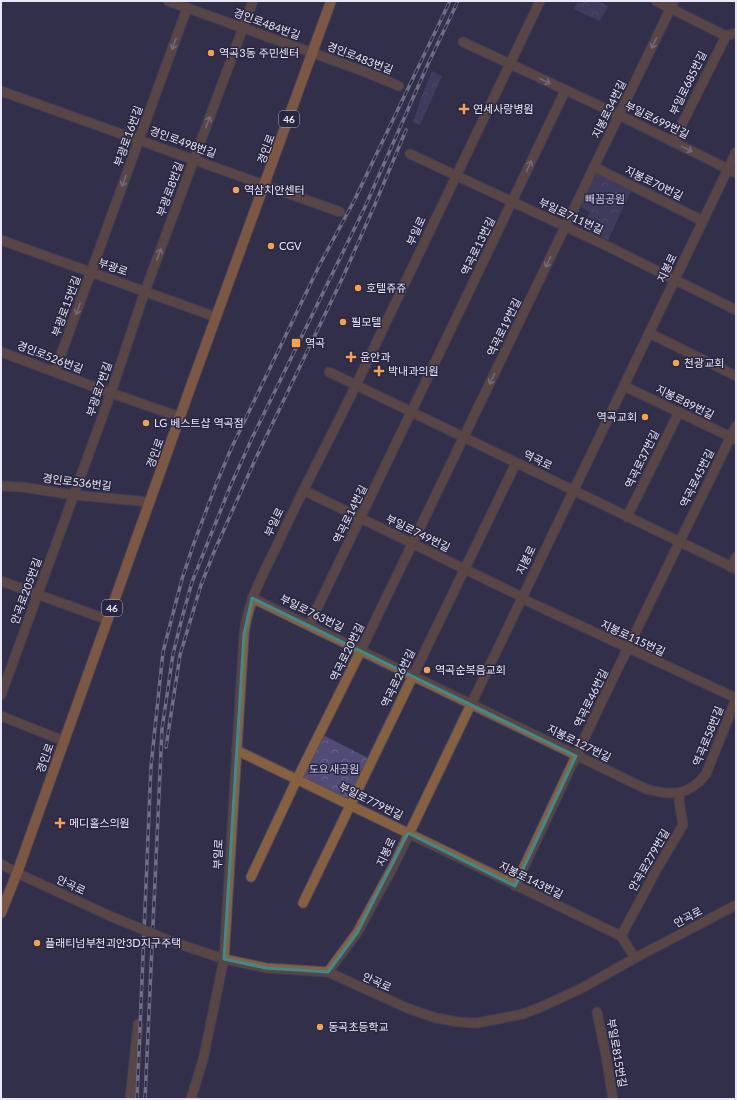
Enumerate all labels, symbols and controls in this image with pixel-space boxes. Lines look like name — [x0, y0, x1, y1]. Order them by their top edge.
street label: 경인로484번길 — [232, 5, 302, 42]
one-way arrow — [650, 37, 657, 49]
one-way arrow — [170, 38, 177, 51]
street label: 경인로483번길 — [325, 39, 395, 76]
place label: 역곡3동 주민센터 — [219, 46, 299, 59]
marker: 역곡3동 주민센터 — [206, 48, 216, 58]
street label: 부일로685번길 — [666, 49, 709, 117]
one-way arrow — [538, 77, 550, 85]
street label: 지봉로34번길 — [589, 77, 628, 140]
street label: 부일로699번길 — [623, 98, 691, 141]
place label: 연세사랑병원 — [473, 102, 534, 115]
marker: 연세사랑병원 — [458, 103, 470, 115]
street label: 부광로16번길 — [111, 104, 144, 168]
road number: 46 — [279, 111, 299, 127]
one-way arrow — [204, 117, 212, 129]
street label: 경인로498번길 — [148, 123, 218, 160]
street label: 경인로 — [254, 132, 277, 165]
one-way arrow — [681, 146, 693, 153]
street label: 부광로8번길 — [154, 160, 185, 218]
one-way arrow — [526, 160, 533, 172]
street label: 지봉로70번길 — [623, 163, 686, 202]
one-way arrow — [120, 174, 128, 186]
place label: 역삼치안센터 — [244, 183, 305, 196]
marker: 역삼치안센터 — [231, 185, 241, 195]
park label: 빼꼼공원 — [585, 192, 625, 205]
street label: 부일로711번길 — [537, 195, 606, 236]
street label: 부일로 — [403, 214, 428, 247]
street label: 역곡로13번길 — [458, 214, 497, 277]
place label: CGV — [279, 239, 302, 252]
marker: CGV — [266, 241, 276, 251]
one-way arrow — [156, 248, 163, 261]
street label: 지봉로 — [654, 251, 679, 284]
street label: 부광로 — [97, 255, 130, 278]
one-way arrow — [544, 256, 551, 268]
street label: 부광로15번길 — [49, 274, 82, 338]
place label: 호텔쥬쥬 — [366, 281, 406, 294]
marker: 호텔쥬쥬 — [353, 283, 363, 293]
street label: 역곡로19번길 — [484, 295, 523, 358]
one-way arrow — [73, 302, 81, 314]
place label: 필모텔 — [351, 315, 381, 328]
marker: 필모텔 — [338, 317, 348, 327]
place label: 역곡 — [305, 336, 325, 349]
marker: 역곡 — [290, 337, 302, 349]
street label: 경인로526번길 — [15, 338, 85, 375]
place label: 윤안과 — [360, 350, 390, 363]
marker: 윤안과 — [345, 351, 357, 363]
place label: 천광교회 — [684, 356, 724, 369]
marker: 천광교회 — [671, 358, 681, 368]
street label: 부광로7번길 — [83, 360, 114, 418]
place label: 박내과의원 — [388, 364, 439, 377]
marker: 박내과의원 — [373, 365, 385, 377]
one-way arrow — [488, 373, 495, 385]
street label: 지봉로89번길 — [654, 382, 717, 421]
place label: 역곡교회 — [597, 410, 637, 423]
marker: 역곡교회 — [640, 412, 650, 422]
place label: LG 베스트샵 역곡점 — [154, 416, 244, 429]
marker: LG 베스트샵 역곡점 — [141, 418, 151, 428]
street label: 역곡로37번길 — [622, 427, 661, 490]
street label: 경인로 — [143, 436, 166, 469]
street label: 역곡로45번길 — [677, 446, 716, 509]
street label: 역곡로 — [522, 447, 555, 472]
street label: 경인로536번길 — [42, 471, 112, 492]
street label: 역곡로14번길 — [330, 482, 369, 545]
street label: 부일로 — [261, 505, 286, 538]
street label: 부일로749번길 — [384, 511, 452, 554]
street label: 지봉로 — [513, 543, 538, 576]
street label: 안곡로205번길 — [7, 556, 44, 626]
street label: 부일로763번길 — [278, 591, 346, 634]
road number: 46 — [102, 600, 122, 616]
street label: 지봉로115번길 — [599, 617, 668, 658]
street label: 역곡로20번길 — [327, 620, 366, 683]
street label: 역곡로26번길 — [378, 646, 417, 709]
place label: 역곡순복음교회 — [435, 663, 506, 676]
marker: 역곡순복음교회 — [422, 665, 432, 675]
street label: 역곡로46번길 — [571, 666, 610, 729]
street label: 역곡로58번길 — [690, 704, 725, 768]
street label: 지봉로127번길 — [545, 721, 613, 764]
street label: 경인로 — [33, 741, 56, 774]
park label: 도요새공원 — [309, 762, 359, 775]
street label: 부일로779번길 — [337, 779, 405, 822]
place label: 메디홀스의원 — [69, 816, 130, 829]
marker: 메디홀스의원 — [54, 817, 66, 829]
street label: 안곡로279번길 — [626, 826, 672, 893]
street label: 지봉로 — [373, 835, 398, 868]
street label: 부일로 — [210, 838, 225, 869]
street label: 지봉로143번길 — [497, 858, 565, 901]
street label: 안곡로 — [55, 872, 88, 897]
street label: 안곡로 — [671, 904, 704, 929]
place label: 플래티넘부천괴안3D지구주택 — [45, 936, 181, 949]
marker: 플래티넘부천괴안3D지구주택 — [32, 938, 42, 948]
street label: 안곡로 — [361, 969, 394, 994]
street label: 부일로815번길 — [605, 1017, 630, 1088]
place label: 동곡초등학교 — [328, 1020, 389, 1033]
marker: 동곡초등학교 — [315, 1022, 325, 1032]

